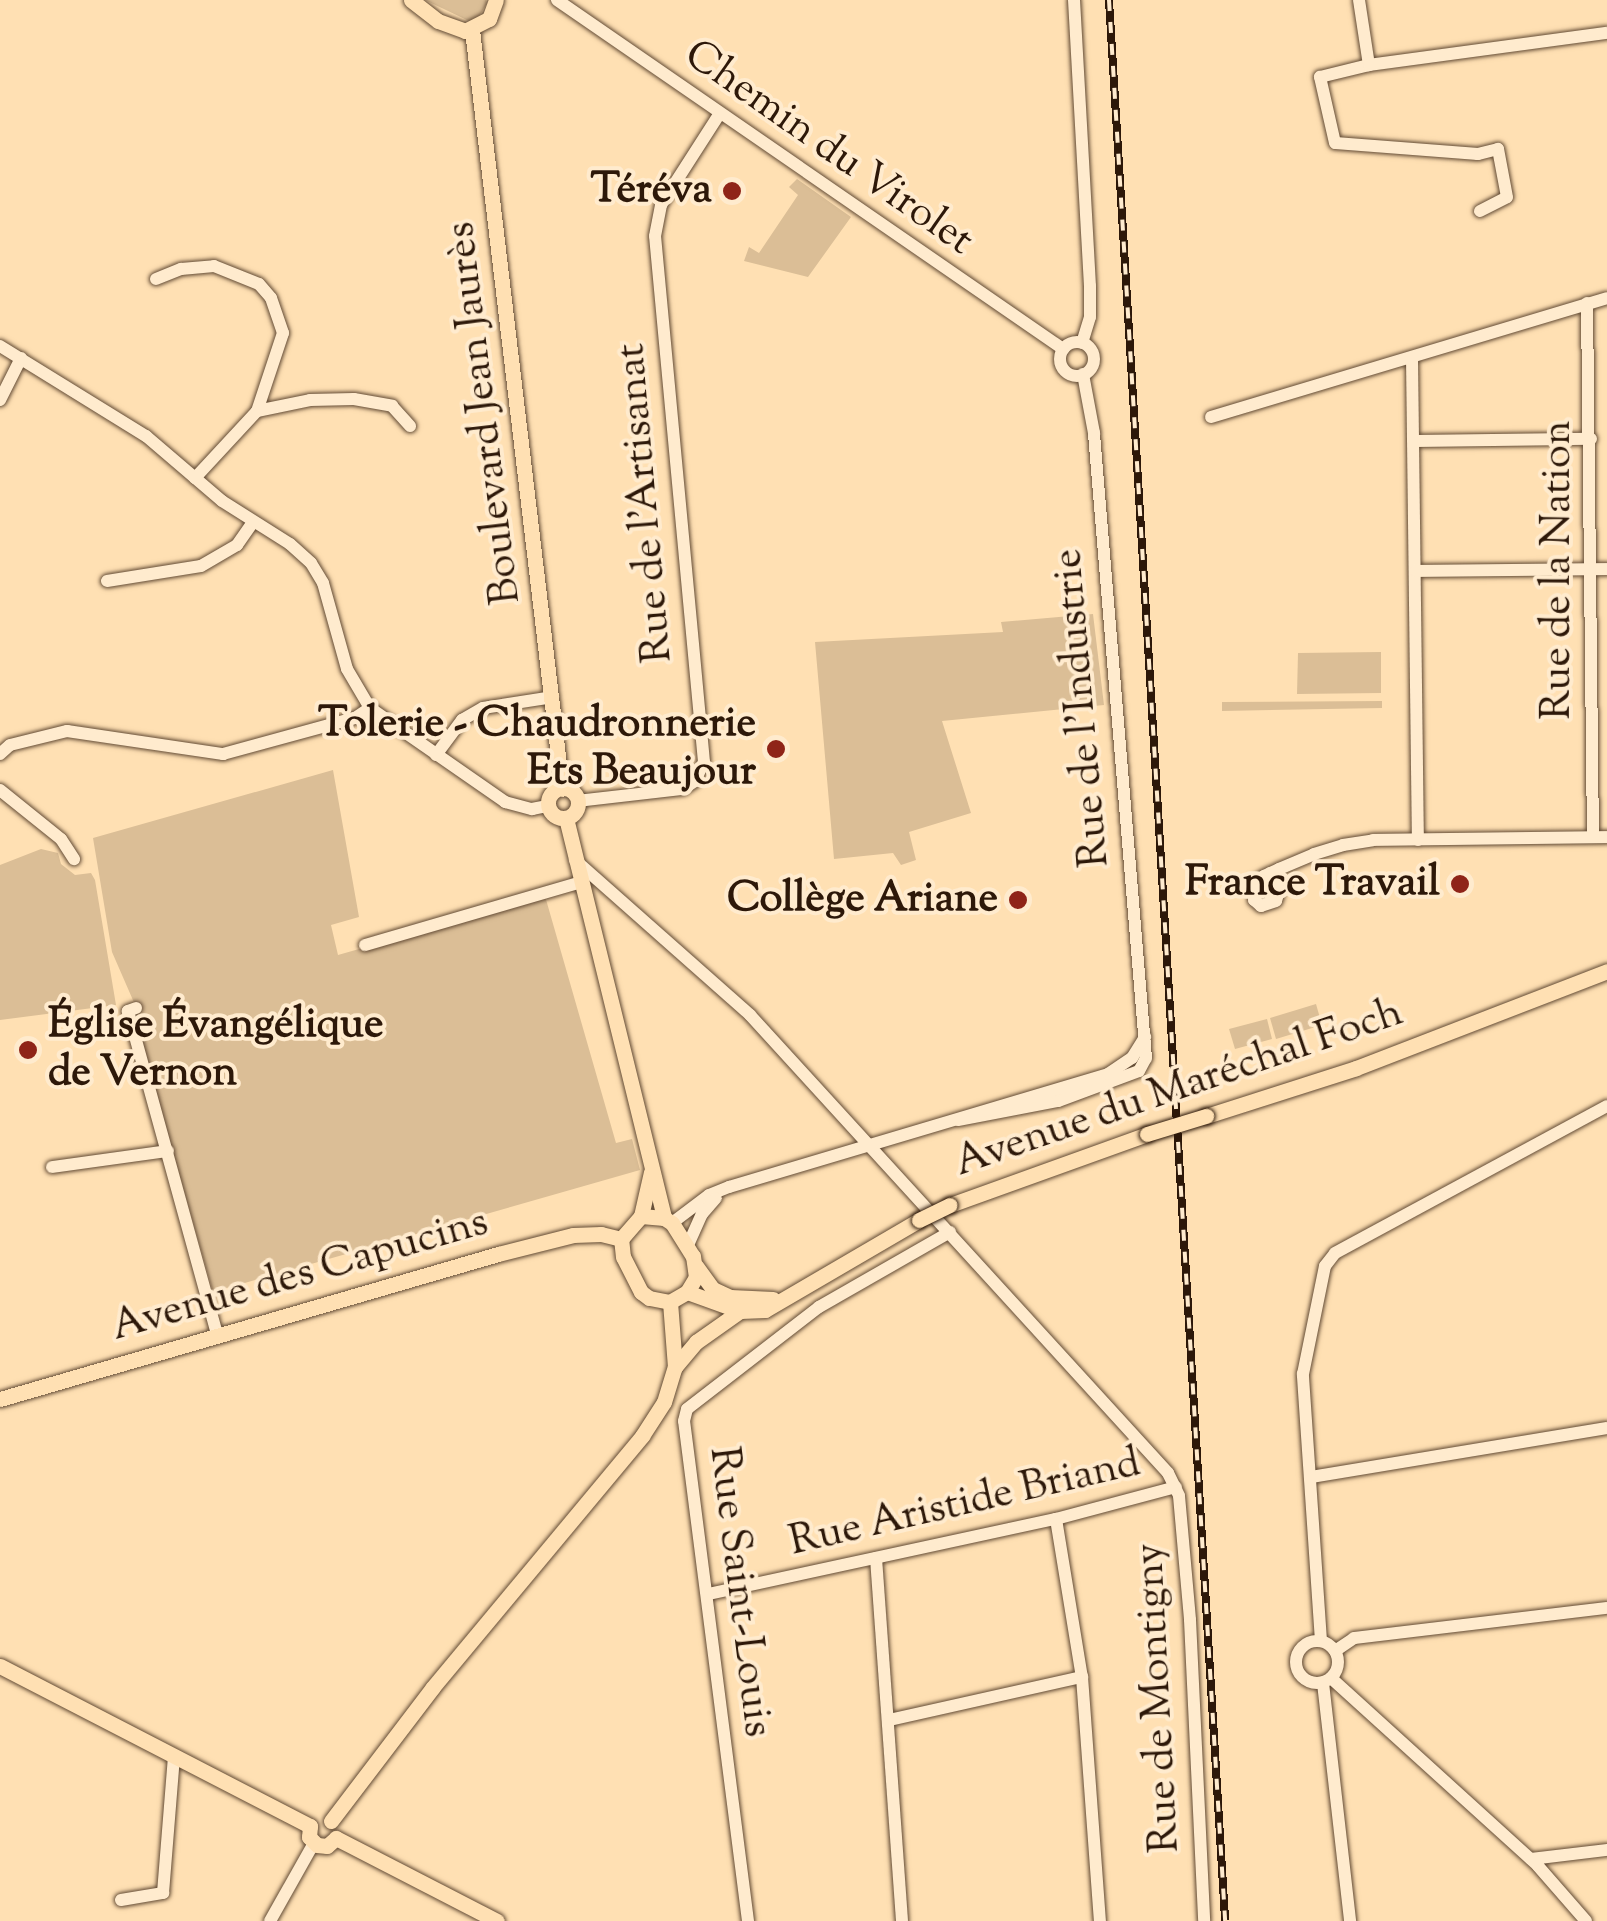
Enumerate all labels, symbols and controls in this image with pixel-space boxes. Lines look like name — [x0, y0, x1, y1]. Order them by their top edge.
street label: Chemin du Virolet — [674, 30, 982, 268]
place label: Téréva — [591, 166, 712, 216]
marker: Téréva — [721, 180, 743, 202]
street label: Boulevard Jean Jaurès — [437, 219, 533, 607]
street label: Rue de l'Artisanat — [607, 341, 685, 665]
street label: Rue de la Nation — [1534, 420, 1584, 720]
street label: Rue de l'Industrie — [1044, 547, 1122, 869]
place label: Tolerie - Chaudronnerie Ets Beaujour — [318, 700, 756, 798]
marker: Tolerie - Chaudronnerie Ets Beaujour — [765, 738, 787, 760]
place label: France Travail — [1185, 859, 1440, 909]
marker: France Travail — [1449, 873, 1471, 895]
place label: Collège Ariane — [727, 875, 998, 925]
marker: Collège Ariane — [1007, 889, 1029, 911]
street label: Avenue du Maréchal Foch — [948, 989, 1410, 1189]
place label: Église Évangélique de Vernon — [48, 1001, 384, 1100]
marker: Église Évangélique de Vernon — [17, 1039, 39, 1061]
street label: Avenue des Capucins — [106, 1198, 494, 1354]
street label: Rue Aristide Briand — [785, 1439, 1145, 1569]
street label: Rue Saint-Louis — [696, 1444, 782, 1740]
street label: Rue de Montigny — [1126, 1542, 1192, 1854]

